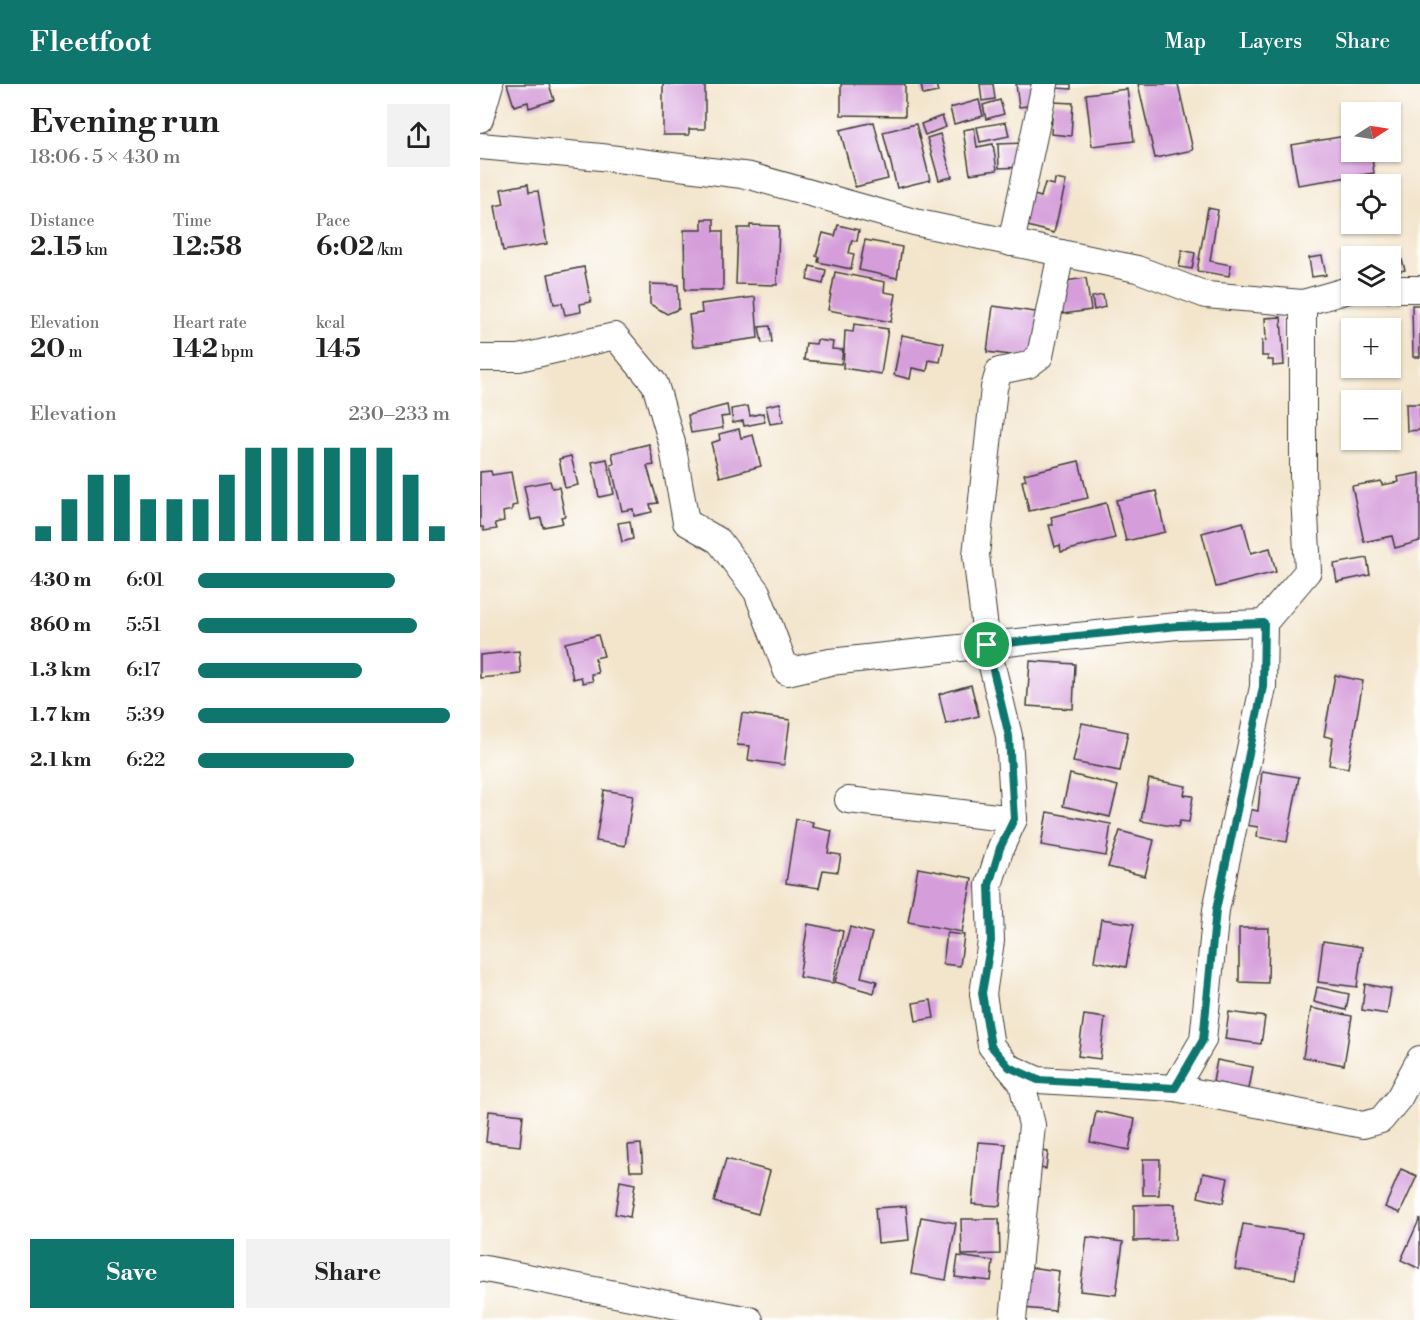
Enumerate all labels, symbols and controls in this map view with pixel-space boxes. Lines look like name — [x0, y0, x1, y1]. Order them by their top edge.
text: Fleetfoot — [30, 25, 151, 60]
text: Map — [1165, 29, 1206, 55]
text: Layers — [1239, 29, 1302, 55]
text: Share — [1335, 29, 1390, 55]
text: Evening run — [30, 102, 219, 143]
north arrow — [1341, 102, 1401, 162]
map controls — [1341, 102, 1401, 450]
button: share — [387, 104, 450, 167]
text: 18:06 · 5 × 430 m — [30, 145, 181, 170]
button: locate — [1341, 174, 1401, 234]
text: Distance — [30, 211, 95, 231]
text: Time — [173, 211, 212, 231]
text: Pace — [316, 211, 350, 231]
text: 2.15 — [30, 231, 82, 263]
text: 12:58 — [173, 231, 242, 263]
text: 6:02 — [316, 231, 374, 263]
text: km — [82, 240, 108, 260]
text: /km — [374, 240, 403, 260]
button: layers — [1341, 246, 1401, 306]
text: Elevation — [30, 313, 99, 333]
text: Heart rate — [173, 313, 247, 333]
text: kcal — [316, 313, 345, 333]
button: + — [1341, 318, 1401, 378]
text: 20 — [30, 333, 65, 365]
text: 142 — [173, 333, 218, 365]
text: 145 — [316, 333, 361, 365]
text: m — [65, 342, 82, 362]
text: bpm — [218, 342, 254, 362]
button: − — [1341, 390, 1401, 450]
text: Elevation — [30, 402, 117, 427]
text: 230–233 m — [348, 402, 450, 427]
text: 430 m — [30, 568, 91, 593]
text: 6:01 — [126, 568, 164, 593]
text: 860 m — [30, 613, 91, 638]
text: 5:51 — [126, 613, 161, 638]
pin — [961, 619, 1012, 670]
icon: arrive — [970, 628, 1003, 661]
text: 1.3 km — [30, 658, 91, 683]
text: 6:17 — [126, 658, 160, 683]
text: 1.7 km — [30, 703, 91, 728]
text: 5:39 — [126, 703, 165, 728]
text: 2.1 km — [30, 748, 92, 773]
text: 6:22 — [126, 748, 165, 773]
button: Save — [30, 1239, 234, 1308]
button: Share — [246, 1239, 450, 1308]

